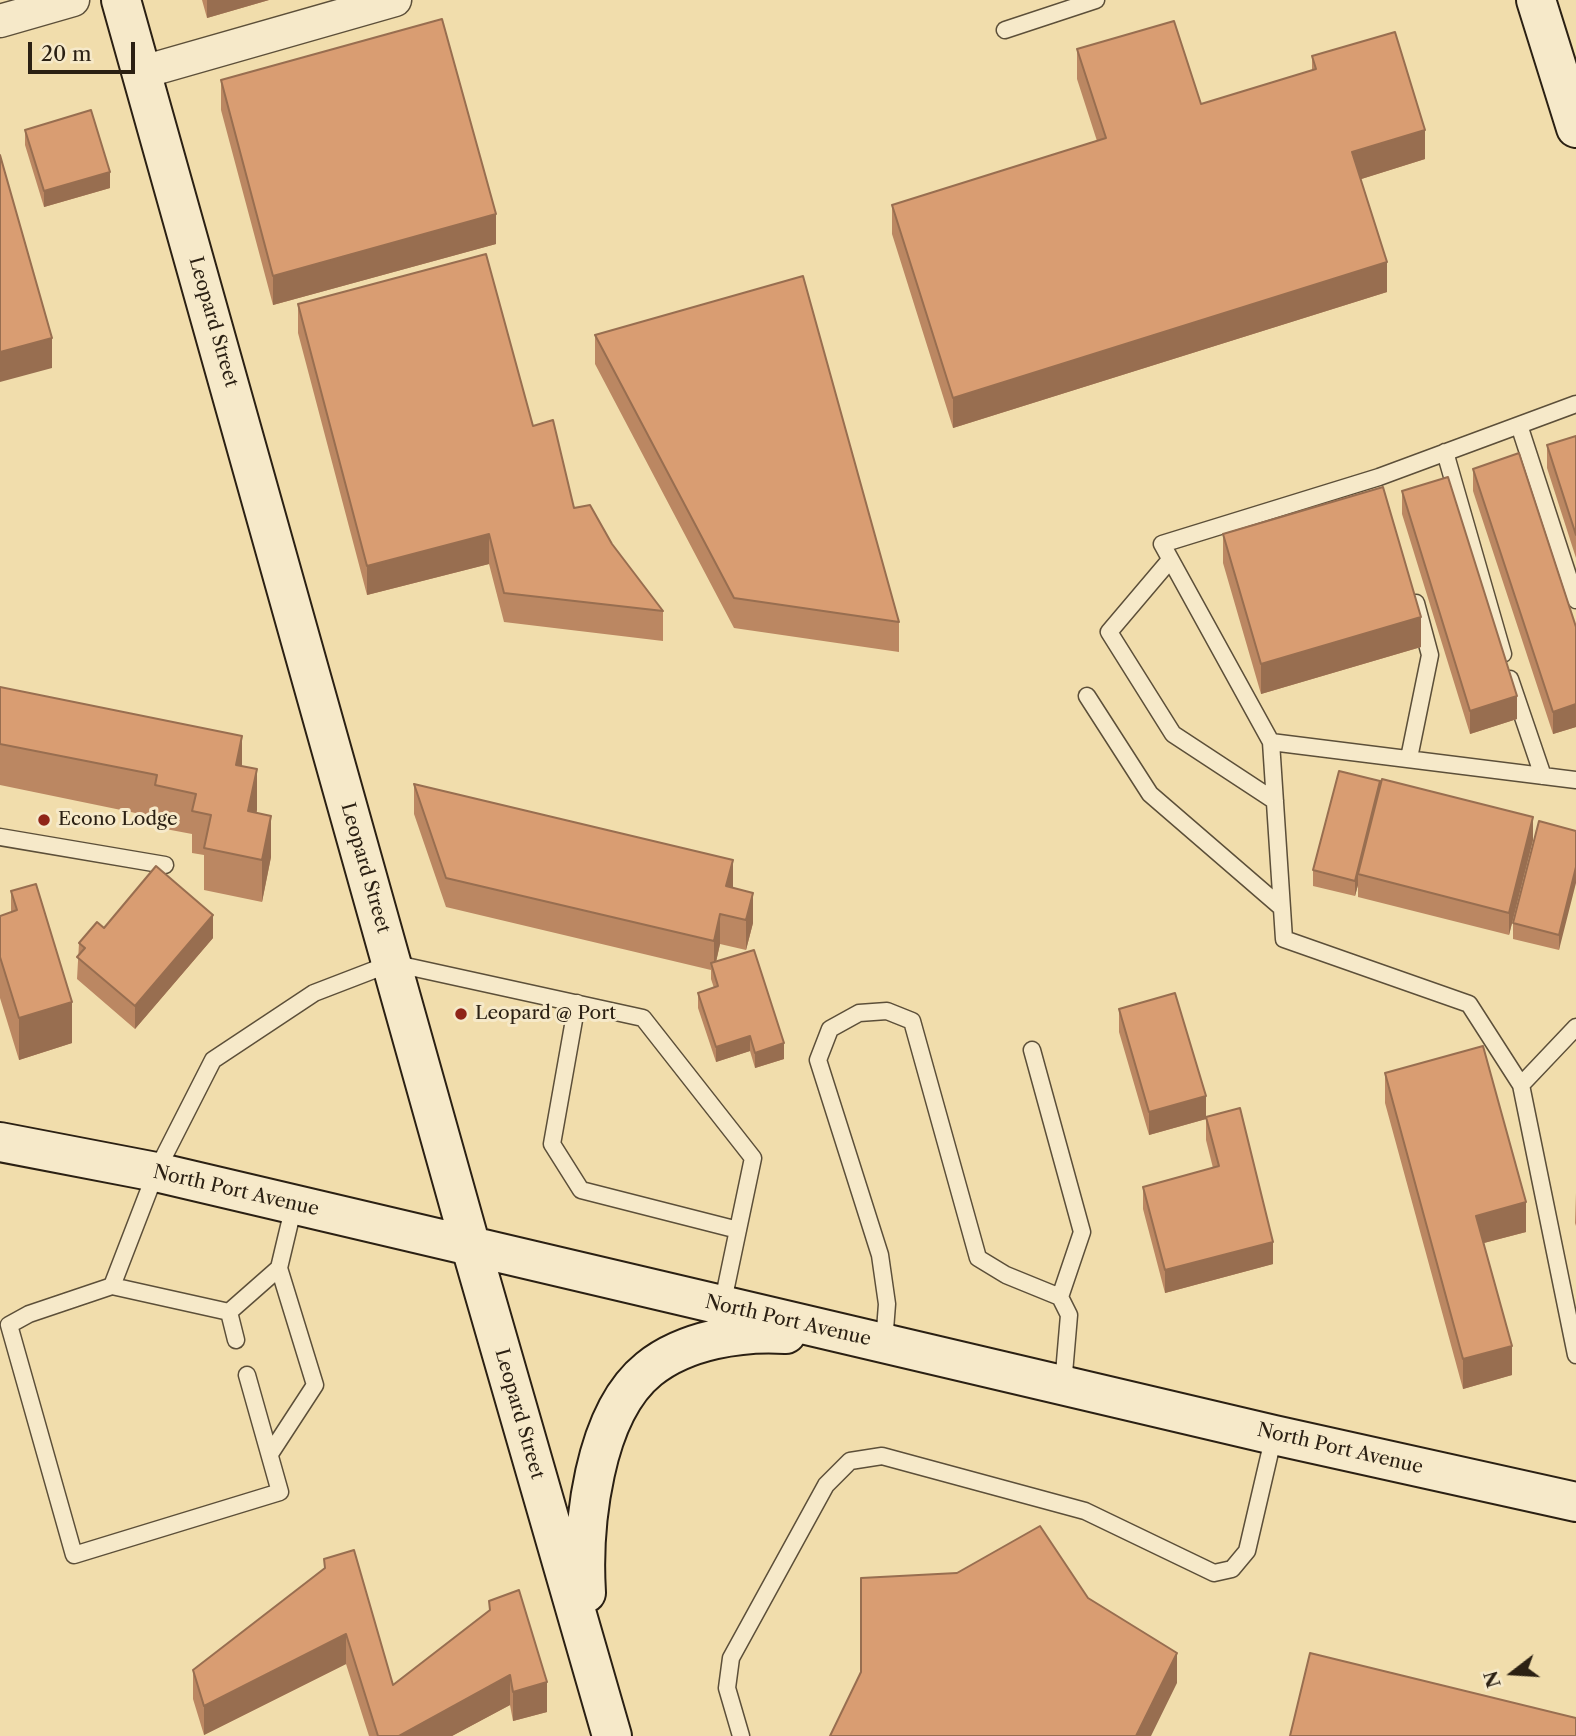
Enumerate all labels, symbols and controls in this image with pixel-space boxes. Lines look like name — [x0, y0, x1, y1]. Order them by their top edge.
scale bar — [32, 28, 138, 72]
text: 20 m — [41, 41, 92, 66]
street label: Leopard Street — [183, 254, 243, 390]
street label: Leopard Street — [335, 800, 395, 936]
place label: Econo Lodge — [58, 809, 178, 831]
marker: Econo Lodge — [36, 812, 52, 828]
place label: Leopard @ Port — [475, 1003, 616, 1025]
marker: Leopard @ Port — [453, 1006, 469, 1022]
street label: North Port Avenue — [151, 1161, 321, 1221]
street label: North Port Avenue — [703, 1291, 873, 1351]
street label: Leopard Street — [489, 1346, 549, 1482]
street label: North Port Avenue — [1255, 1419, 1425, 1479]
north arrow — [1478, 1638, 1548, 1708]
text: N — [1479, 1668, 1506, 1691]

